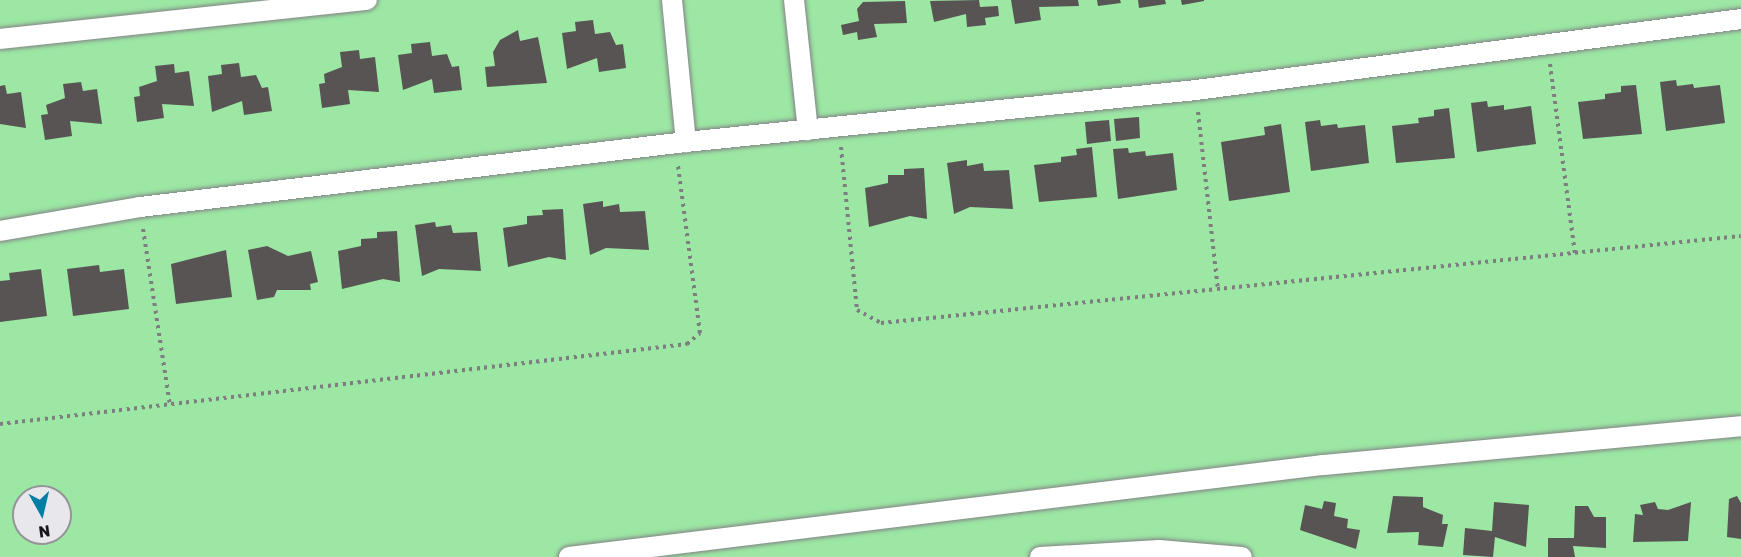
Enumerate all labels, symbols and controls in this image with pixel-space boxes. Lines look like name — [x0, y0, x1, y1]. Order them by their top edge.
north arrow — [12, 485, 72, 545]
text: N — [37, 521, 51, 542]

